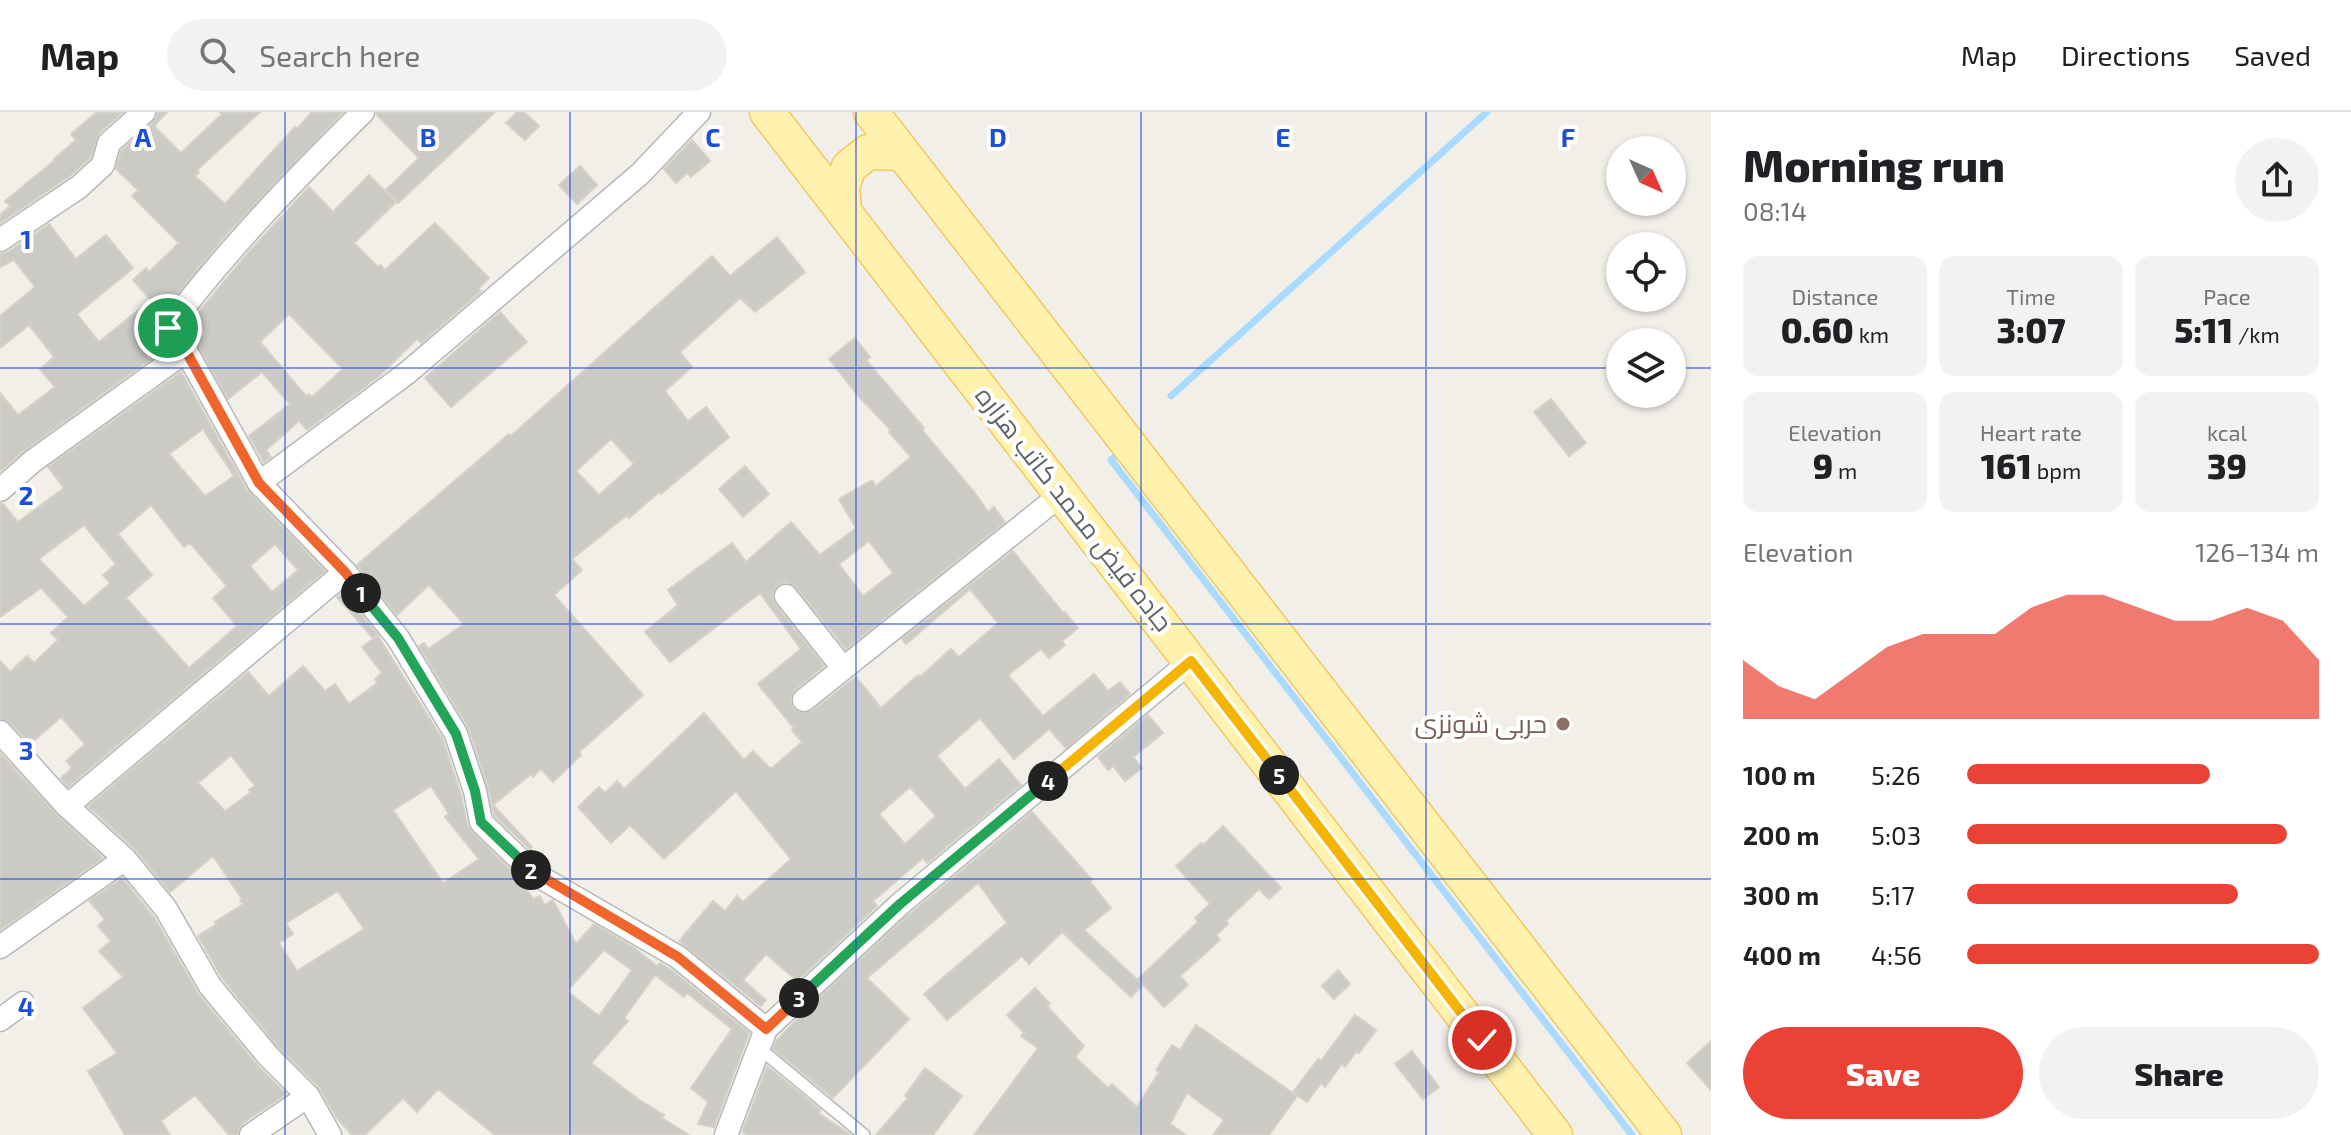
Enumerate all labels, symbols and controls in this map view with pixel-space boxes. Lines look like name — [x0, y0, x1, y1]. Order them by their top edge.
search box — [167, 19, 727, 91]
text: Map — [40, 32, 119, 78]
icon: search — [195, 33, 239, 77]
text: Search here — [259, 37, 420, 73]
text: Map — [1961, 38, 2017, 72]
text: Directions — [2061, 38, 2190, 72]
text: Saved — [2234, 38, 2311, 72]
text: A — [135, 121, 152, 152]
text: B — [420, 121, 436, 152]
text: C — [705, 121, 721, 152]
text: D — [989, 121, 1007, 152]
text: E — [1275, 121, 1291, 152]
text: F — [1561, 121, 1575, 152]
north arrow — [1606, 136, 1686, 216]
map controls — [1606, 136, 1686, 408]
text: Morning run — [1743, 138, 2005, 191]
button: share — [2235, 138, 2319, 222]
text: 08:14 — [1743, 195, 1807, 226]
text: 1 — [20, 223, 32, 254]
button: locate — [1606, 232, 1686, 312]
text: Distance — [1792, 283, 1878, 309]
text: Time — [2006, 283, 2056, 309]
text: Pace — [2203, 283, 2251, 309]
pin — [134, 294, 202, 362]
icon: arrive — [146, 306, 190, 350]
text: 0.60 — [1781, 309, 1854, 350]
text: 3:07 — [1997, 309, 2065, 350]
text: 5:11 — [2174, 309, 2233, 350]
text: km — [1854, 321, 1889, 347]
text: /km — [2233, 321, 2280, 347]
button: layers — [1606, 328, 1686, 408]
street label: جاده فیض محمد کاتب هزاره — [969, 380, 1180, 638]
text: Elevation — [1788, 419, 1882, 445]
text: Heart rate — [1980, 419, 2082, 445]
text: kcal — [2207, 419, 2247, 445]
text: 9 — [1813, 445, 1833, 486]
text: 161 — [1981, 445, 2032, 486]
text: 39 — [2207, 445, 2247, 486]
text: m — [1833, 457, 1857, 483]
text: bpm — [2032, 457, 2081, 483]
text: 2 — [18, 479, 34, 510]
text: Elevation — [1743, 536, 1853, 567]
text: 126–134 m — [2195, 536, 2319, 567]
pin: 1 — [341, 573, 381, 613]
text: 1 — [356, 580, 366, 606]
place label: حربی شونزی — [1414, 707, 1547, 740]
marker: حربی شونزی — [1554, 715, 1572, 733]
text: 3 — [19, 734, 33, 765]
pin: 5 — [1259, 755, 1299, 795]
text: 100 m — [1743, 759, 1816, 790]
text: 5:26 — [1871, 759, 1921, 790]
pin: 4 — [1028, 761, 1068, 801]
text: 5 — [1273, 762, 1285, 788]
text: 4 — [1041, 768, 1055, 794]
text: 200 m — [1743, 819, 1819, 850]
text: 5:03 — [1871, 819, 1921, 850]
pin: 2 — [511, 850, 551, 890]
text: 2 — [525, 857, 537, 883]
text: 300 m — [1743, 879, 1819, 910]
text: 5:17 — [1871, 879, 1915, 910]
text: 400 m — [1743, 939, 1821, 970]
text: 4:56 — [1871, 939, 1922, 970]
pin: 3 — [779, 978, 819, 1018]
text: 3 — [793, 985, 805, 1011]
text: 4 — [18, 990, 34, 1021]
pin — [1448, 1006, 1516, 1074]
icon: check — [1460, 1018, 1504, 1062]
button: Save — [1743, 1027, 2023, 1119]
button: Share — [2039, 1027, 2319, 1119]

